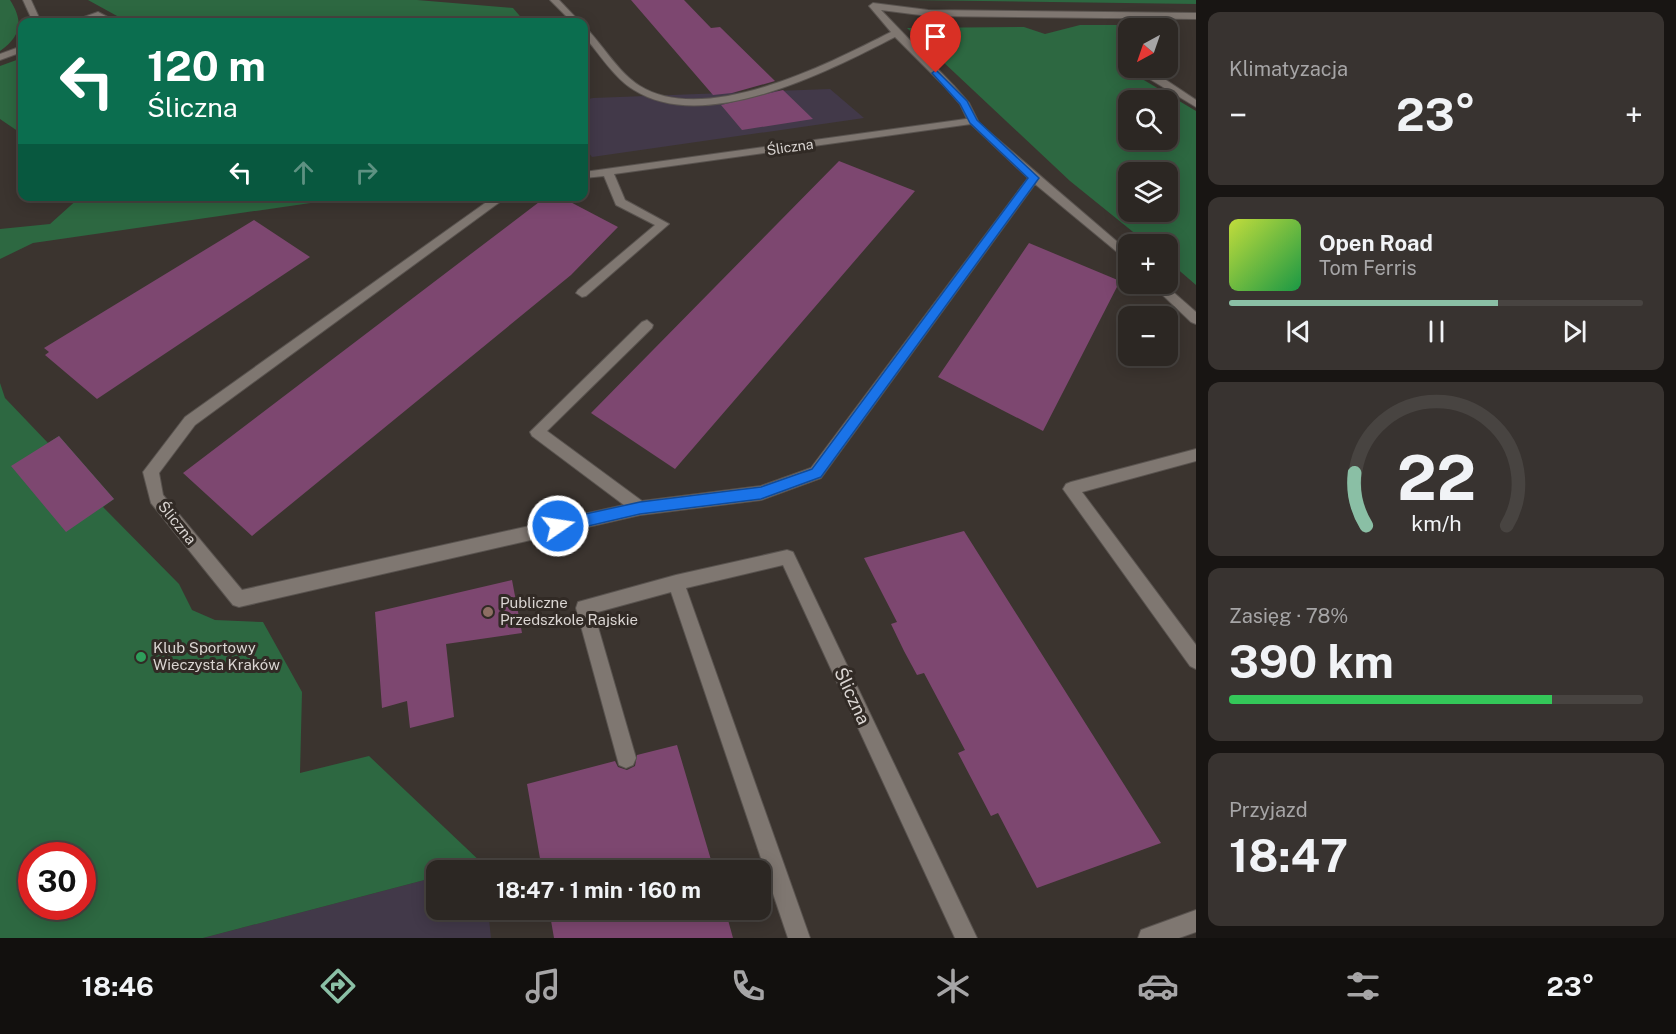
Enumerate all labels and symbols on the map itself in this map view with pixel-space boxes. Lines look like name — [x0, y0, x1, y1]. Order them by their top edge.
pin — [910, 11, 961, 73]
north arrow — [1118, 18, 1178, 78]
street label: Śliczna — [765, 134, 814, 158]
position arrow — [526, 494, 590, 558]
street label: Śliczna — [155, 497, 201, 548]
place label: Publiczne Przedszkole Rajskie — [500, 594, 638, 628]
marker: Publiczne Przedszkole Rajskie — [481, 605, 495, 619]
place label: Klub Sportowy Wieczysta Kraków — [153, 639, 280, 673]
marker: Klub Sportowy Wieczysta Kraków — [134, 650, 148, 664]
street label: Śliczna — [830, 664, 876, 728]
speed limit sign: 30 — [18, 842, 96, 920]

